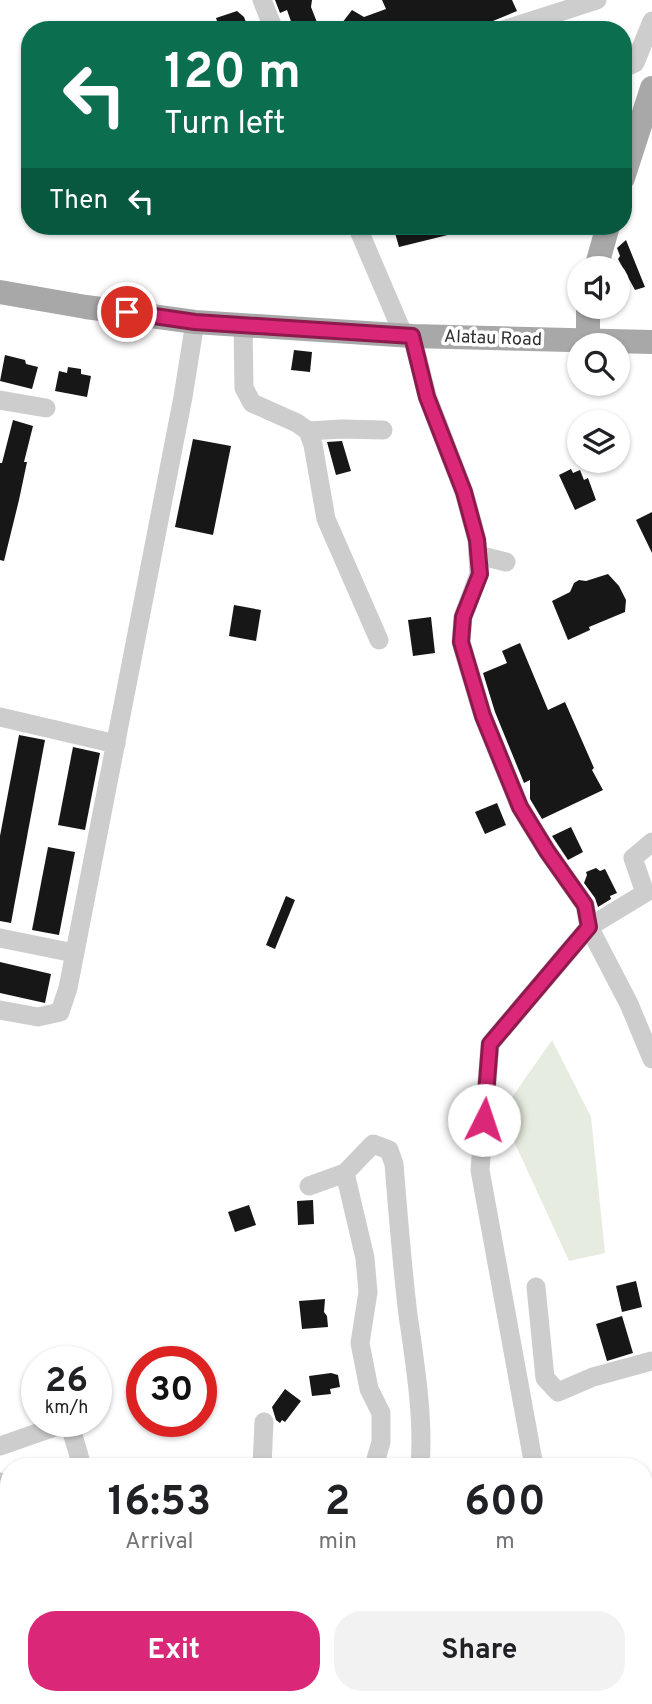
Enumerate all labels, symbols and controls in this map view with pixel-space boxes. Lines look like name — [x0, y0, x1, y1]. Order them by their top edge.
text: 120 m — [164, 44, 301, 106]
icon: left — [49, 49, 140, 140]
text: Turn left — [164, 105, 285, 145]
icon: left — [122, 182, 160, 220]
text: Then — [49, 185, 108, 218]
map controls — [567, 256, 630, 473]
button: sound — [567, 256, 630, 319]
pin — [97, 282, 157, 342]
icon: arrive — [108, 293, 146, 331]
street label: Alatau Road — [443, 326, 543, 352]
button: search — [567, 333, 630, 396]
button: layers — [567, 410, 630, 473]
position arrow — [447, 1083, 521, 1157]
speed limit sign: 30 — [126, 1346, 217, 1437]
text: 26 — [45, 1360, 88, 1404]
text: km/h — [45, 1397, 88, 1420]
text: 16:53 — [107, 1477, 211, 1530]
text: 2 — [325, 1477, 351, 1530]
text: 600 — [464, 1477, 546, 1530]
text: Arrival — [125, 1528, 194, 1557]
text: min — [319, 1528, 357, 1557]
text: m — [495, 1528, 515, 1557]
button: Exit — [28, 1611, 320, 1691]
button: Share — [334, 1611, 625, 1691]

